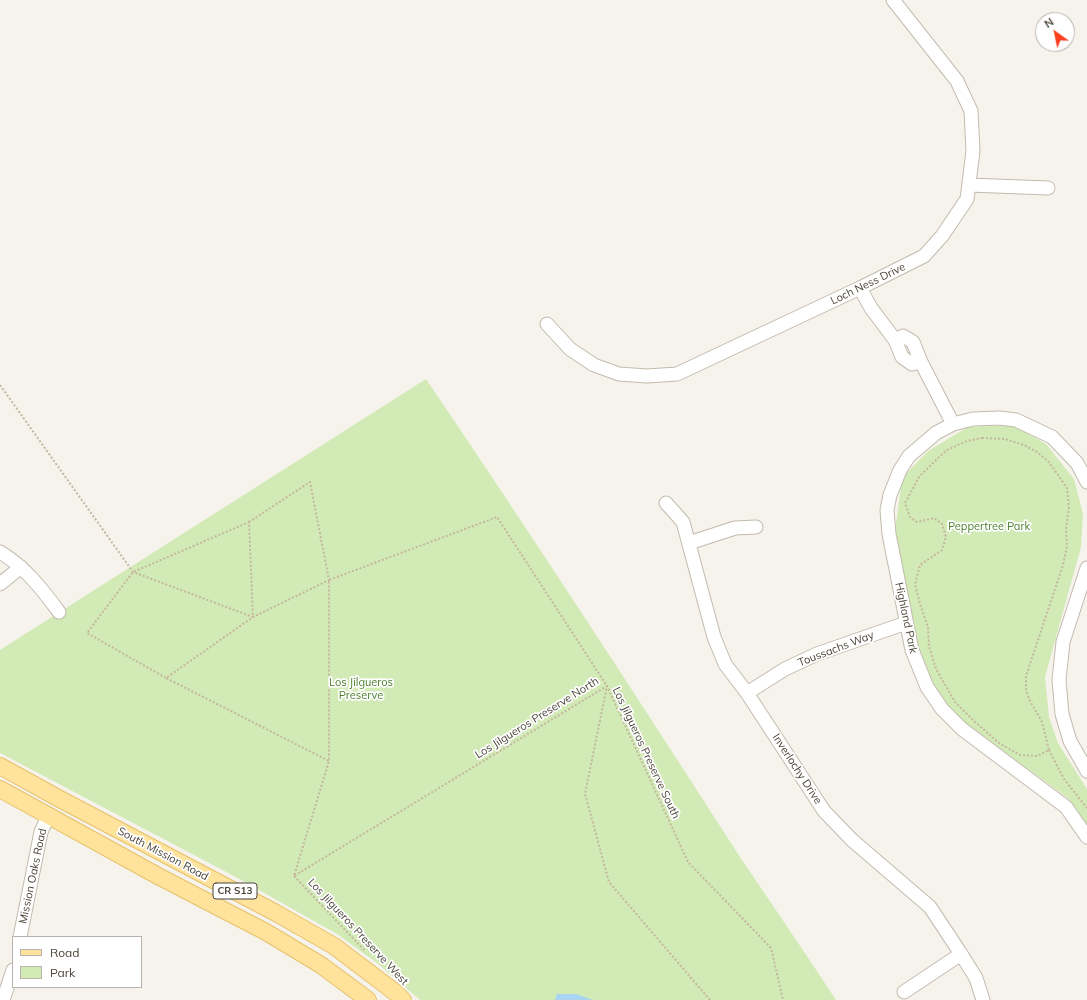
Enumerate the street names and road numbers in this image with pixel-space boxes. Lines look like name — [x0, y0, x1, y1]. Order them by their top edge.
street label: Loch Ness Drive — [828, 260, 908, 308]
street label: Highland Park — [892, 581, 920, 655]
street label: Toussachs Way — [796, 628, 876, 670]
street label: Los Jilgueros Preserve North — [473, 674, 601, 762]
street label: Los Jilgueros Preserve South — [610, 685, 682, 821]
street label: Inverlochy Drive — [769, 731, 825, 807]
street label: South Mission Road — [115, 825, 211, 883]
street label: Mission Oaks Road — [16, 827, 50, 925]
street label: Los Jilgueros Preserve West — [305, 876, 411, 988]
road number: CR S13 — [213, 883, 257, 899]

